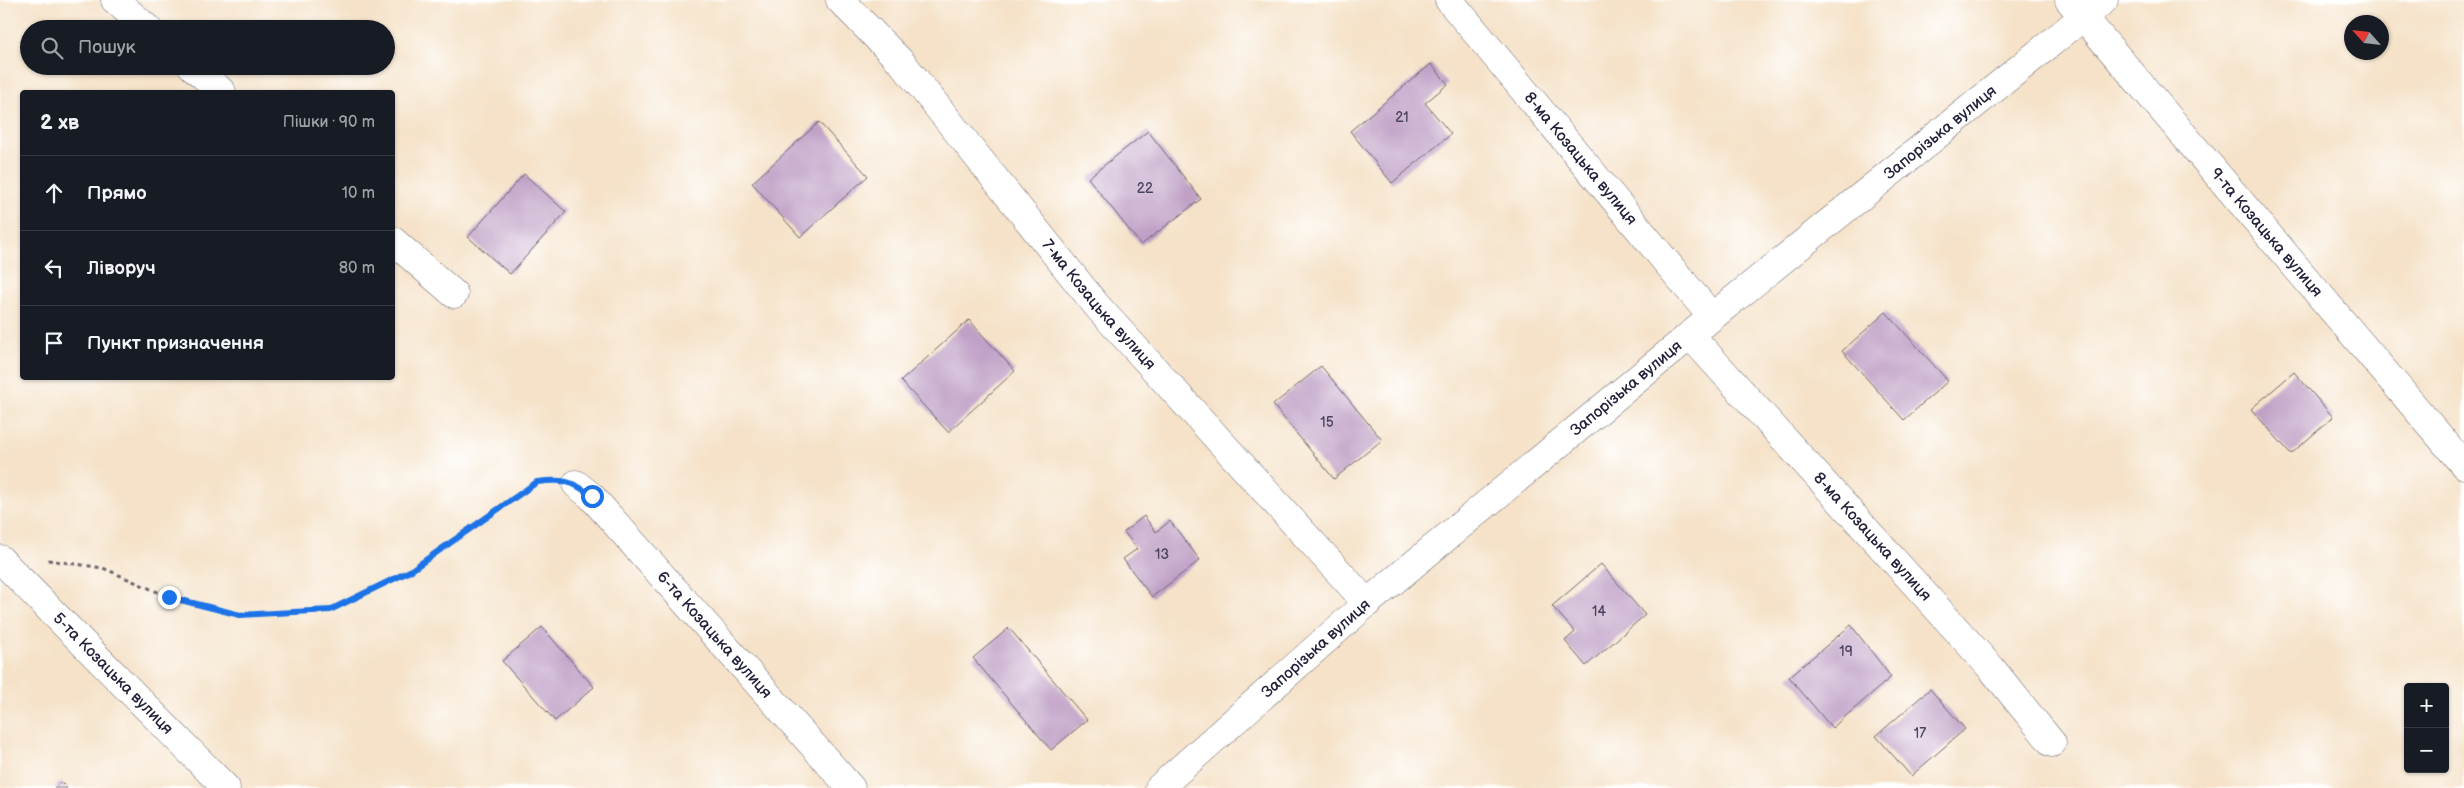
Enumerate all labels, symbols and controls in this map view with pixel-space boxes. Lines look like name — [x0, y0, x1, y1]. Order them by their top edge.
north arrow — [2344, 15, 2389, 60]
search box — [20, 20, 395, 75]
icon: search — [38, 34, 66, 62]
text: Пошук — [78, 36, 136, 59]
street label: Запорізька вулиця — [1880, 81, 2000, 184]
street label: 8-ма Козацька вулиця — [1520, 88, 1641, 229]
house number: 21 — [1395, 109, 1409, 126]
text: 2 хв — [40, 110, 79, 135]
text: Пішки · 90 m — [283, 113, 375, 132]
street label: 9-та Козацька вулиця — [2206, 164, 2327, 301]
icon: ahead — [40, 179, 68, 207]
house number: 22 — [1137, 180, 1154, 197]
text: Прямо — [87, 182, 147, 205]
text: 10 m — [342, 184, 375, 203]
street label: 7-ма Козацька вулиця — [1038, 236, 1160, 374]
icon: left — [40, 254, 68, 282]
text: Ліворуч — [87, 257, 156, 280]
text: 80 m — [339, 259, 375, 278]
icon: arrive — [40, 329, 68, 357]
text: Пункт призначення — [87, 332, 264, 355]
street label: Запорізька вулиця — [1566, 336, 1686, 440]
house number: 15 — [1320, 414, 1334, 431]
street label: 8-ма Козацька вулиця — [1809, 469, 1935, 605]
route start — [581, 485, 604, 508]
house number: 13 — [1155, 546, 1169, 563]
street label: 6-та Козацька вулиця — [653, 567, 776, 702]
route end — [158, 586, 181, 609]
street label: Запорізька вулиця — [1258, 595, 1374, 702]
house number: 14 — [1592, 603, 1606, 620]
street label: 5-та Козацька вулиця — [49, 609, 177, 738]
house number: 19 — [1839, 643, 1853, 660]
map controls — [2404, 683, 2449, 773]
button: + — [2404, 683, 2449, 728]
house number: 17 — [1914, 725, 1926, 742]
button: − — [2404, 728, 2449, 773]

